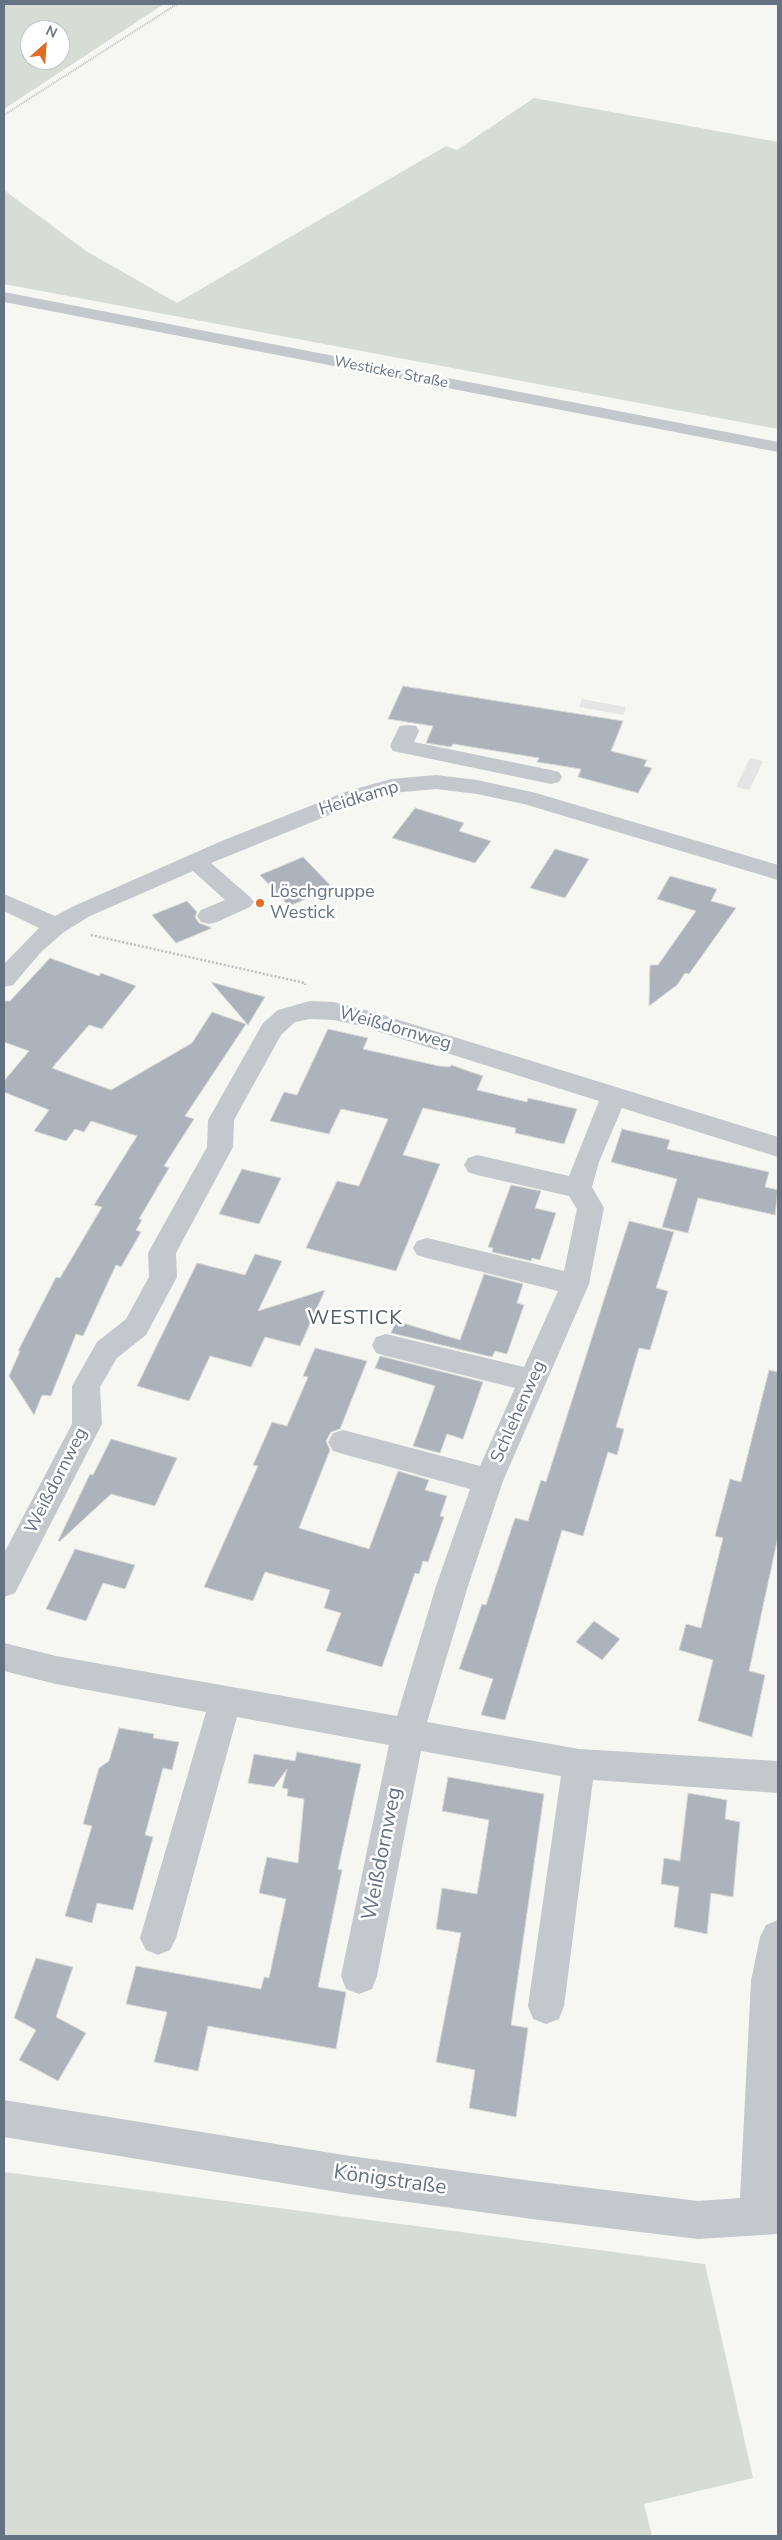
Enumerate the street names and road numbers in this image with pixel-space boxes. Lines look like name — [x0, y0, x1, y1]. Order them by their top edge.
street label: Westicker Straße — [332, 353, 450, 393]
street label: Heidkamp — [316, 777, 402, 821]
street label: Weißdornweg — [336, 1003, 454, 1055]
street label: Schlehenweg — [487, 1358, 551, 1466]
street label: Weißdornweg — [21, 1425, 93, 1537]
street label: Weißdornweg — [358, 1785, 408, 1923]
street label: Königstraße — [332, 2161, 448, 2201]

